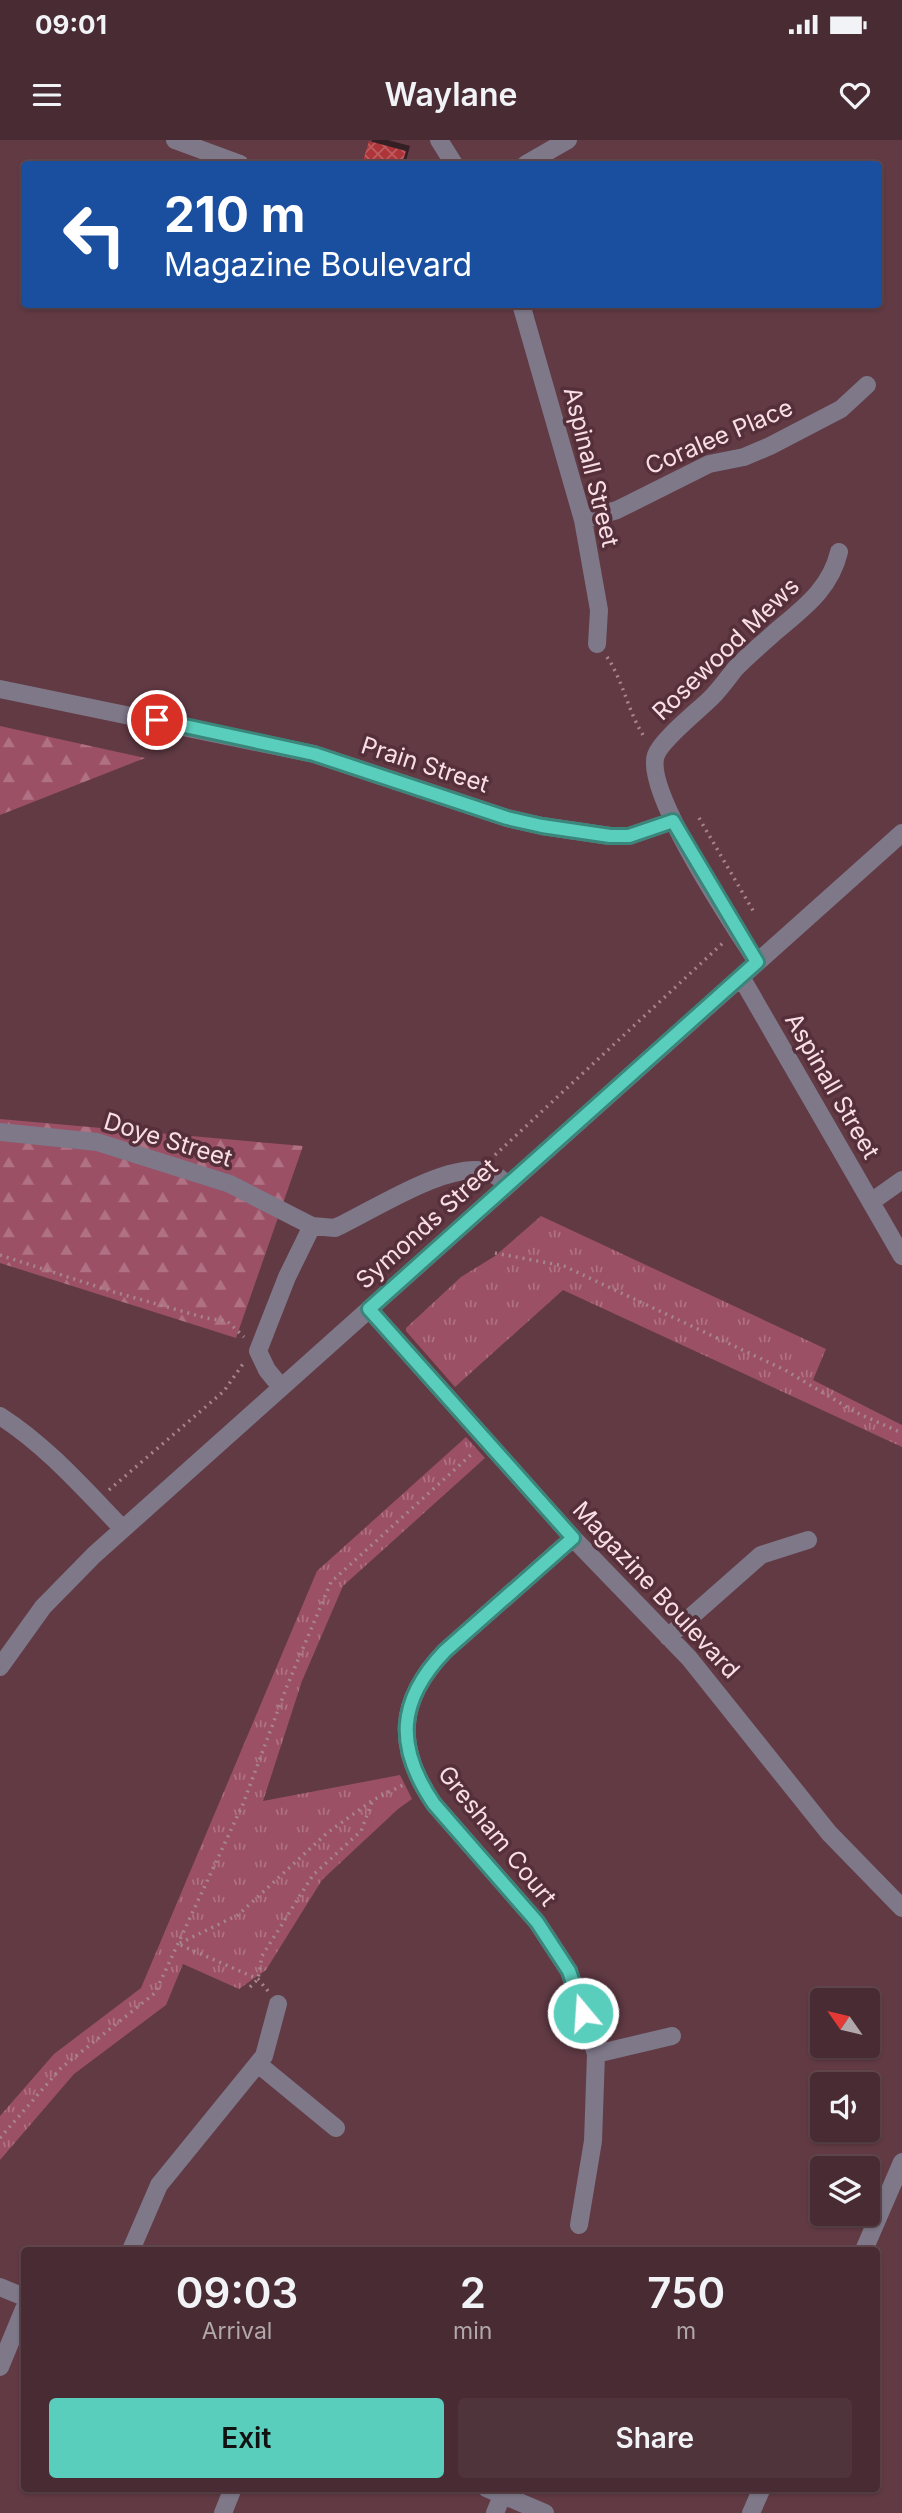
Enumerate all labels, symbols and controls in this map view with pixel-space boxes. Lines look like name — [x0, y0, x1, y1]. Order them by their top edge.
text: 09:01 — [35, 9, 107, 40]
text: Waylane — [385, 75, 517, 114]
icon: menu — [28, 76, 66, 114]
icon: heart — [836, 76, 874, 114]
text: 210 m — [164, 185, 305, 244]
icon: left — [49, 189, 140, 280]
text: Magazine Boulevard — [164, 245, 472, 284]
street label: Aspinall Street — [558, 384, 625, 550]
street label: Coralee Place — [641, 392, 797, 481]
street label: Rosewood Mews — [646, 571, 805, 726]
pin — [127, 690, 187, 750]
icon: arrive — [138, 701, 176, 739]
street label: Prain Street — [358, 730, 493, 799]
street label: Aspinall Street — [779, 1008, 886, 1164]
street label: Doye Street — [100, 1106, 236, 1173]
street label: Symonds Street — [350, 1152, 503, 1295]
street label: Magazine Boulevard — [567, 1495, 746, 1684]
street label: Gresham Court — [432, 1760, 563, 1912]
position arrow — [546, 1976, 620, 2050]
north arrow — [810, 1988, 880, 2058]
map controls — [810, 1988, 880, 2226]
button: sound — [810, 2072, 880, 2142]
button: layers — [810, 2156, 880, 2226]
text: 09:03 — [176, 2267, 298, 2318]
text: 2 — [460, 2267, 486, 2318]
text: 750 — [647, 2267, 725, 2318]
text: Arrival — [202, 2317, 272, 2345]
text: min — [453, 2317, 492, 2345]
text: m — [676, 2317, 696, 2345]
button: Exit — [49, 2398, 444, 2478]
button: Share — [458, 2398, 852, 2478]

